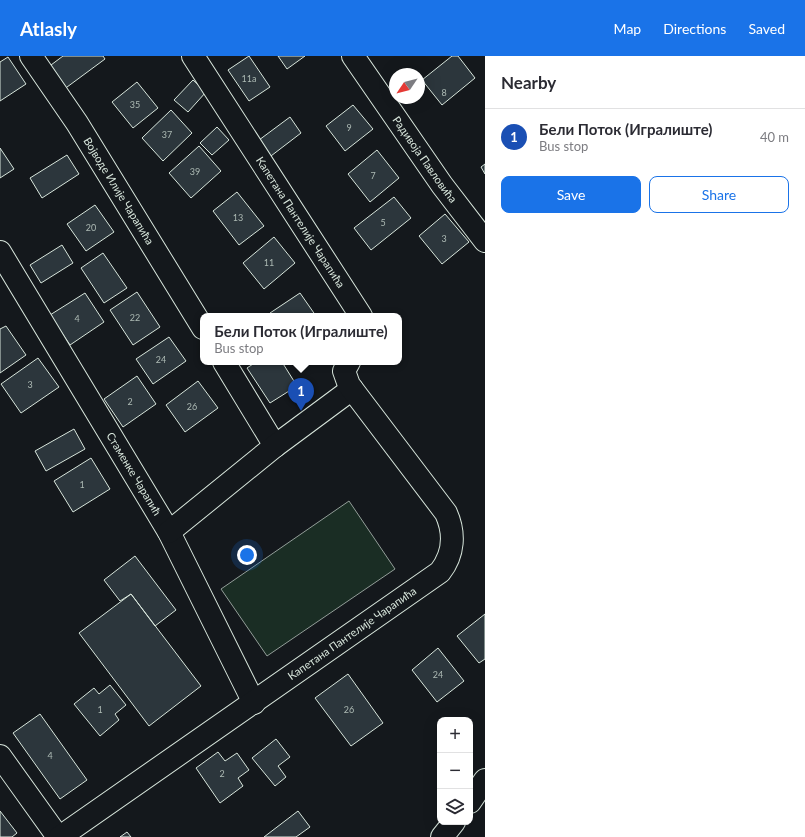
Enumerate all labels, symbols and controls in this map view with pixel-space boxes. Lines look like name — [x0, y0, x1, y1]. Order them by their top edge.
text: Atlasly — [20, 17, 77, 40]
text: Map — [614, 20, 641, 37]
text: Directions — [663, 20, 726, 37]
text: Saved — [748, 20, 785, 37]
north arrow — [389, 68, 425, 104]
text: Nearby — [501, 72, 556, 93]
house number: 11a — [242, 73, 256, 84]
house number: 8 — [441, 87, 447, 98]
house number: 35 — [130, 99, 140, 110]
street label: Радивоја Павловића — [390, 113, 460, 205]
text: Бели Поток (Игралиште) — [539, 120, 712, 138]
house number: 9 — [346, 122, 352, 133]
house number: 37 — [162, 129, 172, 140]
text: 1 — [510, 129, 518, 145]
text: 40 m — [760, 129, 789, 145]
street label: Војводе Илије Чарапића — [81, 135, 157, 247]
text: Bus stop — [539, 138, 588, 154]
street label: Капетана Пантелије Чарапића — [254, 154, 348, 290]
house number: 39 — [190, 166, 200, 177]
house number: 7 — [370, 170, 376, 181]
button: Save — [501, 176, 641, 213]
button: Share — [649, 176, 789, 213]
house number: 13 — [233, 212, 243, 223]
house number: 5 — [380, 217, 386, 228]
house number: 20 — [86, 222, 96, 233]
house number: 3 — [441, 233, 447, 244]
house number: 11 — [264, 257, 274, 268]
house number: 22 — [130, 312, 140, 323]
house number: 4 — [74, 313, 80, 324]
popup — [200, 313, 402, 365]
text: Бели Поток (Игралиште) — [214, 322, 388, 340]
text: Bus stop — [214, 340, 264, 356]
house number: 24 — [156, 354, 166, 365]
pin: 1 — [288, 378, 314, 411]
house number: 3 — [27, 379, 33, 390]
house number: 2 — [127, 396, 133, 407]
house number: 26 — [187, 401, 197, 412]
street label: Стаменке Чарапић — [104, 429, 164, 517]
house number: 1 — [79, 479, 85, 490]
your location — [237, 545, 257, 565]
street label: Капетана Пантелије Чарапића — [285, 584, 418, 682]
house number: 24 — [433, 669, 443, 680]
house number: 1 — [97, 704, 103, 715]
house number: 26 — [344, 704, 354, 715]
map controls — [437, 717, 473, 825]
button: + — [437, 717, 473, 753]
house number: 4 — [47, 750, 53, 761]
button: − — [437, 753, 473, 789]
house number: 2 — [219, 768, 225, 779]
button: layers — [437, 789, 473, 825]

